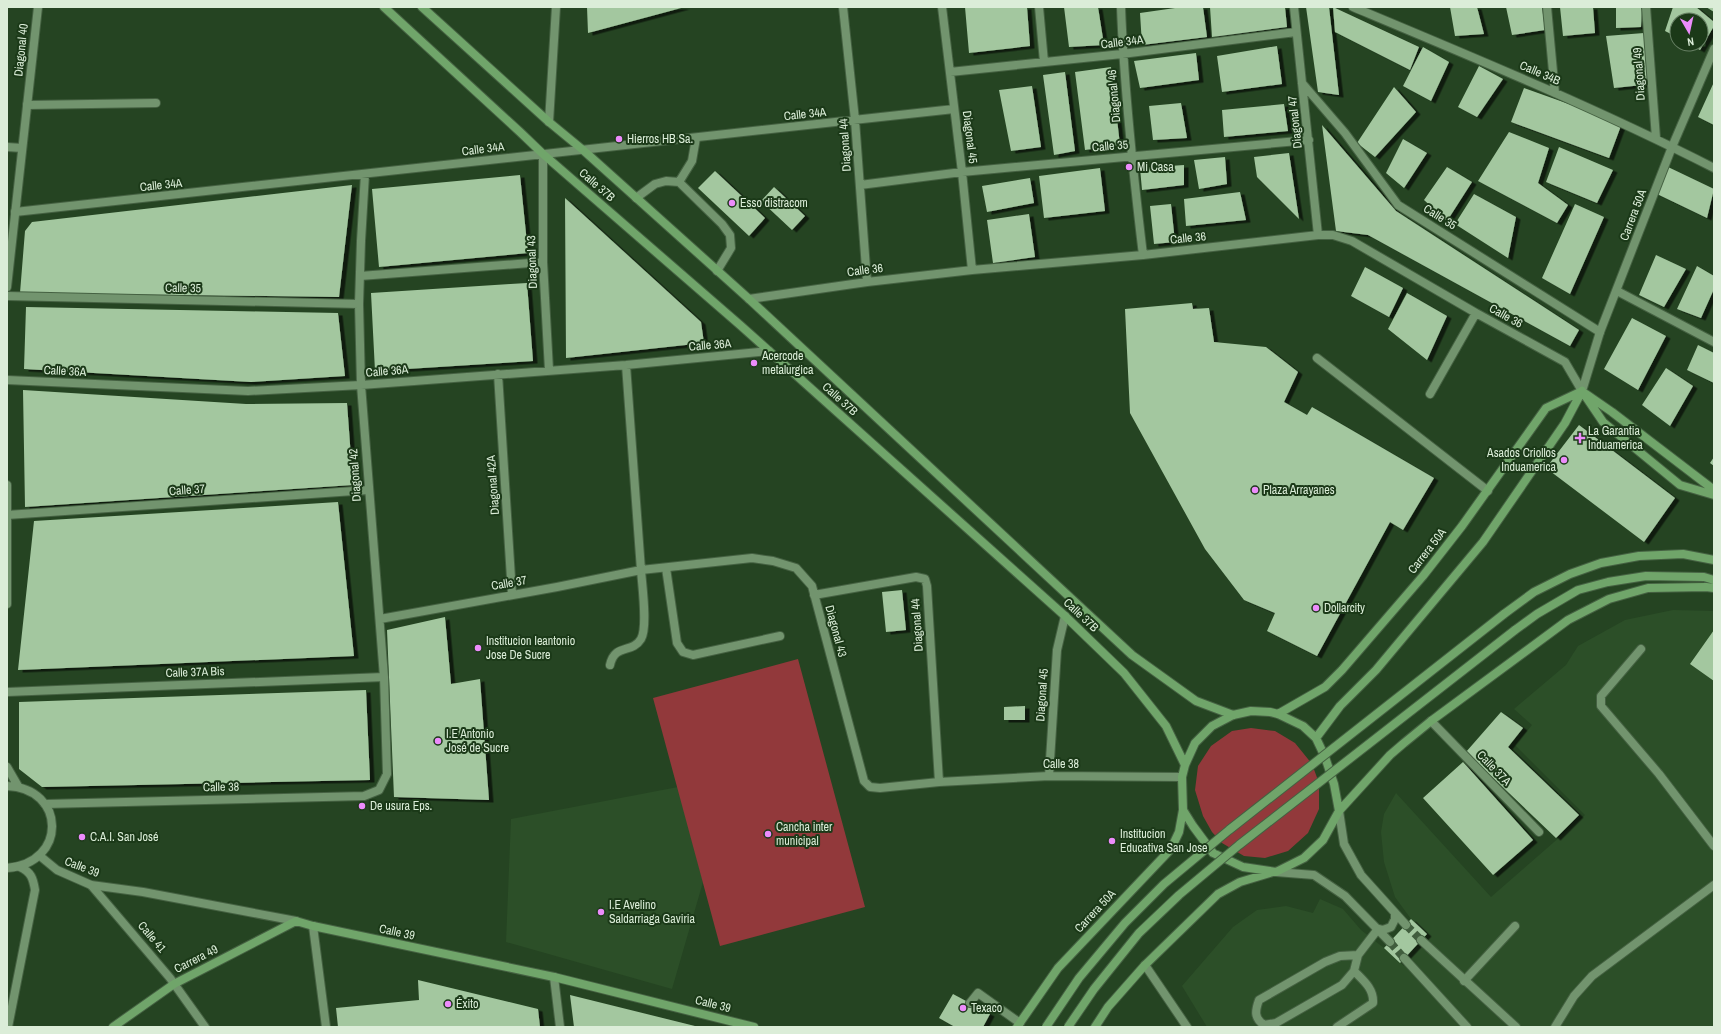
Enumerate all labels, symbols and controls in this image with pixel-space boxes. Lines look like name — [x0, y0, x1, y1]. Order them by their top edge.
north arrow — [1669, 12, 1709, 52]
street label: Diagonal 40 — [10, 23, 32, 77]
street label: Calle 34A — [1100, 31, 1145, 53]
text: N — [1686, 34, 1695, 49]
street label: Diagonal 49 — [1629, 47, 1649, 101]
street label: Calle 34B — [1517, 57, 1563, 89]
street label: Diagonal 46 — [1104, 69, 1124, 123]
street label: Diagonal 47 — [1284, 94, 1306, 149]
street label: Calle 34A — [783, 104, 827, 124]
street label: Diagonal 45 — [959, 110, 981, 165]
street label: Diagonal 44 — [835, 117, 855, 172]
place label: Hierros HB Sa. — [627, 131, 693, 147]
marker: Hierros HB Sa. — [614, 134, 624, 144]
street label: Calle 35 — [1091, 136, 1129, 156]
street label: Calle 34A — [461, 138, 506, 160]
place label: Mi Casa — [1137, 159, 1174, 175]
marker: Mi Casa — [1124, 162, 1134, 172]
street label: Calle 37B — [576, 165, 619, 205]
street label: Calle 34A — [139, 175, 183, 195]
street label: Carrera 50A — [1616, 187, 1650, 243]
place label: Esso distracom — [740, 195, 808, 211]
marker: Esso distracom — [727, 198, 737, 208]
street label: Calle 35 — [1420, 201, 1460, 234]
street label: Calle 36 — [1169, 228, 1207, 248]
street label: Diagonal 43 — [523, 235, 541, 289]
street label: Calle 36 — [846, 260, 884, 280]
street label: Calle 35 — [165, 280, 202, 296]
street label: Calle 36 — [1486, 300, 1526, 332]
street label: Calle 36A — [688, 335, 732, 355]
place label: Acercode metalurgica — [761, 348, 814, 378]
marker: Acercode metalurgica — [749, 358, 759, 368]
street label: Calle 36A — [365, 361, 409, 381]
street label: Calle 36A — [43, 362, 87, 380]
street label: Calle 37B — [819, 379, 862, 420]
place label: La Garantia Induamerica — [1588, 423, 1643, 453]
marker: La Garantia Induamerica — [1575, 433, 1585, 443]
place label: Asados Criollos Induamerica — [1486, 445, 1557, 475]
street label: Diagonal 42 — [345, 448, 365, 502]
street label: Diagonal 42A — [483, 454, 503, 515]
marker: Asados Criollos Induamerica — [1559, 455, 1569, 465]
street label: Calle 37 — [168, 481, 206, 499]
place label: Plaza Arrayanes — [1263, 482, 1335, 498]
marker: Plaza Arrayanes — [1250, 485, 1260, 495]
street label: Carrera 50A — [1404, 525, 1450, 577]
street label: Calle 37 — [490, 572, 529, 594]
street label: Calle 37B — [1060, 595, 1102, 636]
street label: Diagonal 44 — [907, 597, 927, 652]
place label: Dollarcity — [1324, 600, 1365, 616]
street label: Diagonal 43 — [821, 603, 851, 659]
marker: Dollarcity — [1311, 603, 1321, 613]
place label: Institucion Ieantonio Jose De Sucre — [486, 633, 575, 663]
marker: Institucion Ieantonio Jose De Sucre — [473, 643, 483, 653]
street label: Calle 37A Bis — [165, 663, 225, 681]
street label: Diagonal 45 — [1032, 667, 1052, 722]
place label: I.E Antonio José de Sucre — [446, 726, 509, 756]
marker: I.E Antonio José de Sucre — [433, 736, 443, 746]
street label: Calle 37A — [1473, 747, 1515, 789]
street label: Calle 38 — [1043, 756, 1079, 772]
street label: Calle 38 — [203, 779, 239, 795]
place label: De usura Eps. — [370, 798, 432, 814]
marker: De usura Eps. — [357, 801, 367, 811]
place label: Cancha inter municipal — [776, 819, 833, 849]
place label: Institucion Educativa San Jose — [1120, 826, 1208, 856]
place label: C.A.I. San José — [90, 829, 158, 845]
marker: Cancha inter municipal — [763, 829, 773, 839]
marker: C.A.I. San José — [77, 832, 87, 842]
marker: Institucion Educativa San Jose — [1107, 836, 1117, 846]
street label: Calle 39 — [62, 853, 102, 881]
street label: Carrera 50A — [1071, 886, 1119, 936]
place label: I.E Avelino Saldarriaga Gaviria — [609, 897, 695, 927]
marker: I.E Avelino Saldarriaga Gaviria — [596, 907, 606, 917]
street label: Calle 41 — [134, 918, 170, 956]
street label: Calle 39 — [378, 920, 416, 944]
street label: Carrera 49 — [171, 941, 221, 977]
street label: Calle 39 — [694, 992, 732, 1016]
place label: Éxito — [456, 996, 478, 1012]
marker: Éxito — [443, 999, 453, 1009]
place label: Texaco — [971, 1000, 1002, 1016]
marker: Texaco — [958, 1003, 968, 1013]

